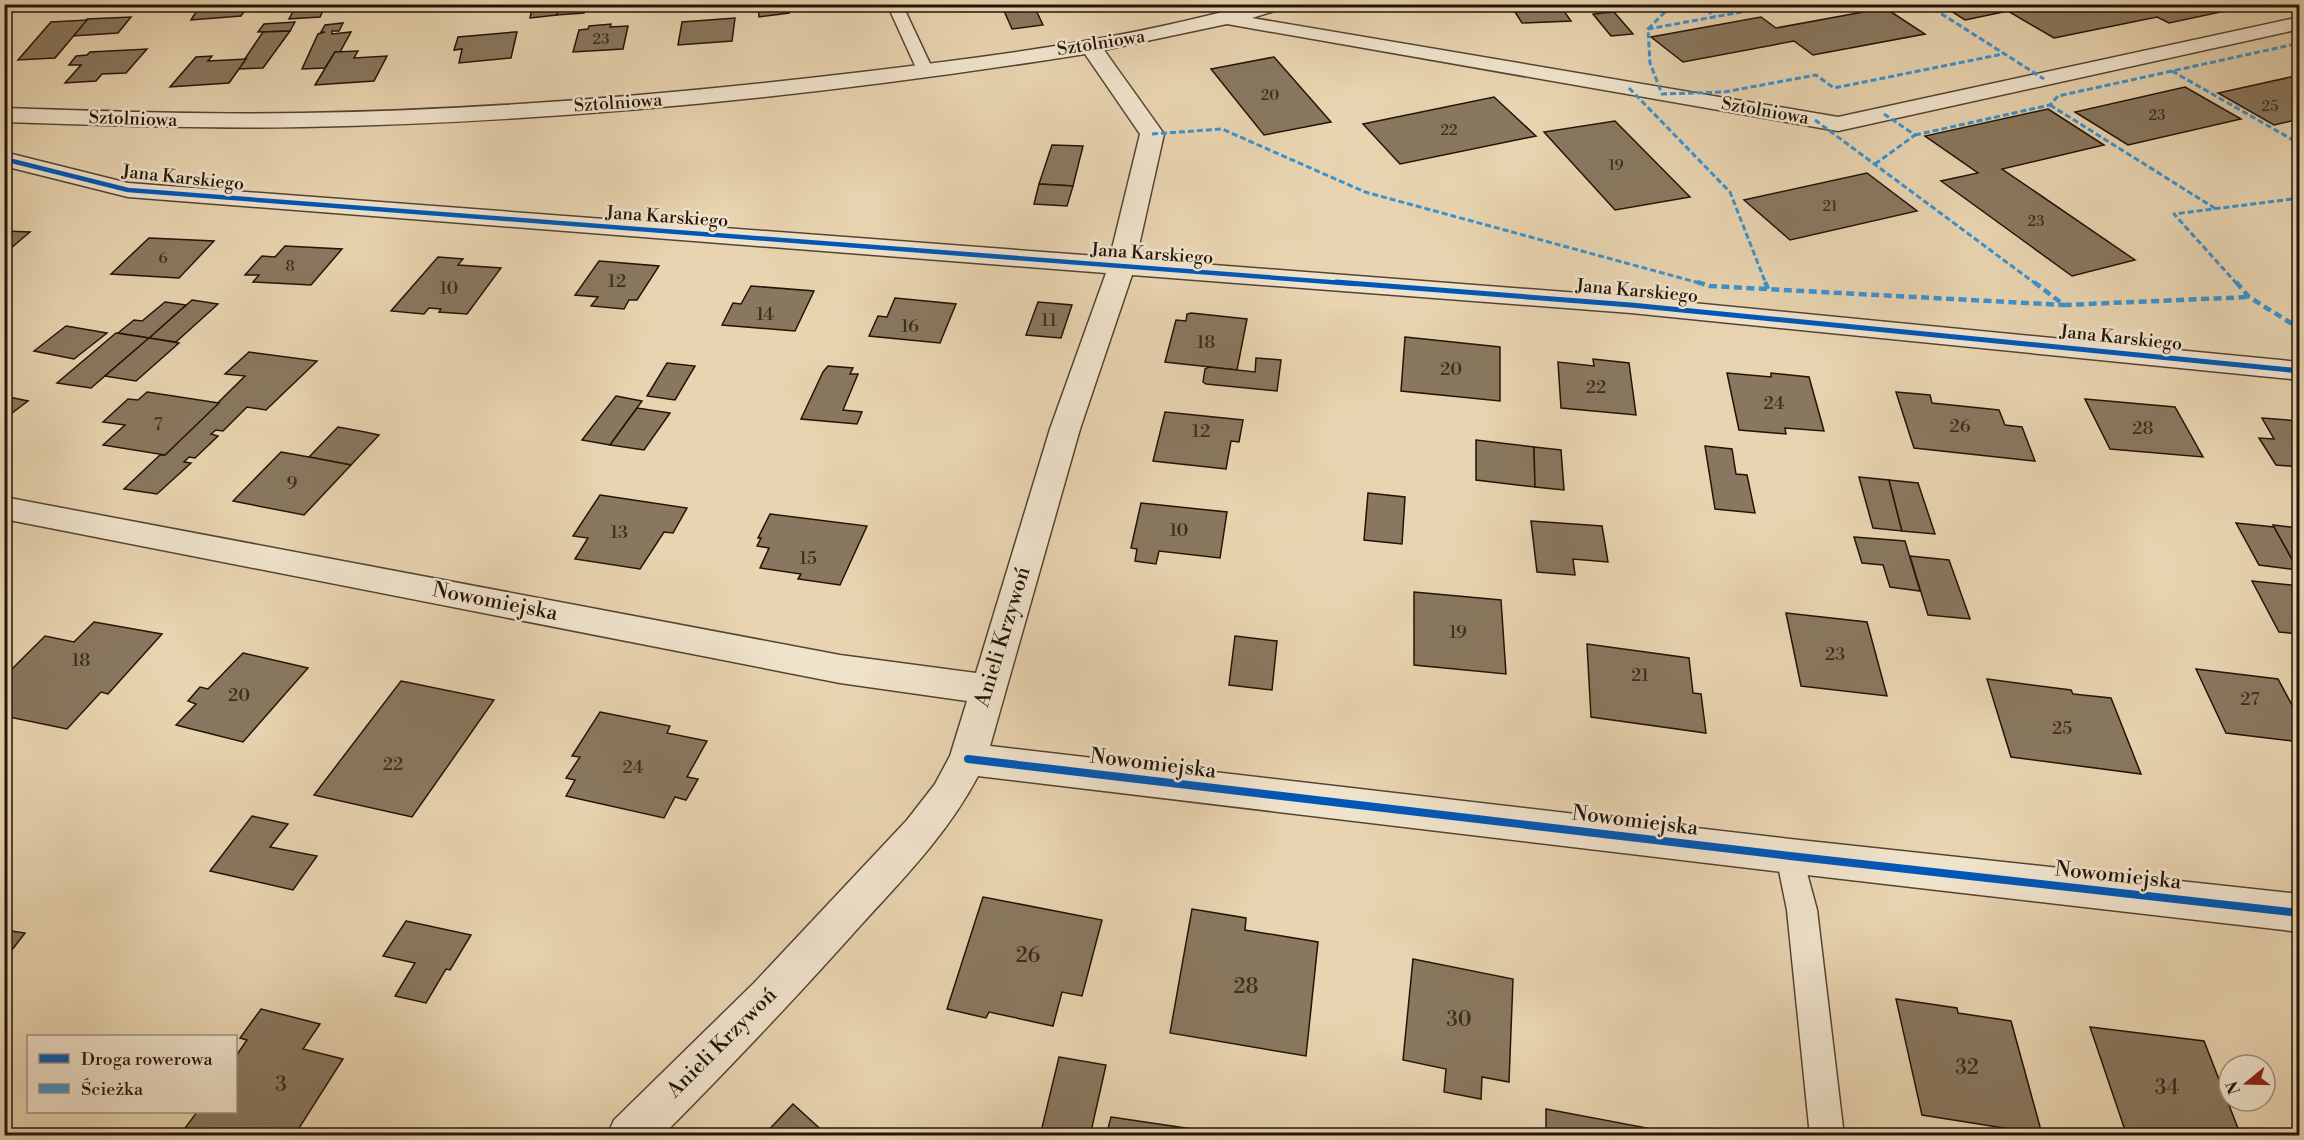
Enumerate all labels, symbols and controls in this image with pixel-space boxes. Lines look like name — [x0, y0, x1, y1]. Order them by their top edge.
street label: Sztolniowa — [1055, 25, 1147, 61]
house number: 23 — [593, 30, 609, 49]
house number: 20 — [1261, 86, 1279, 105]
street label: Sztolniowa — [573, 88, 664, 118]
street label: Sztolniowa — [1719, 92, 1812, 130]
house number: 25 — [2262, 97, 2278, 116]
street label: Sztolniowa — [88, 106, 179, 132]
house number: 23 — [2149, 106, 2165, 125]
house number: 22 — [1440, 121, 1458, 140]
house number: 19 — [1608, 156, 1624, 175]
street label: Jana Karskiego — [120, 160, 245, 196]
house number: 21 — [1822, 197, 1838, 216]
street label: Jana Karskiego — [604, 201, 729, 233]
house number: 23 — [2028, 212, 2044, 231]
street label: Jana Karskiego — [1089, 238, 1214, 270]
house number: 6 — [158, 249, 168, 268]
house number: 8 — [285, 257, 295, 276]
house number: 12 — [608, 270, 626, 293]
street label: Jana Karskiego — [1574, 274, 1699, 308]
house number: 10 — [439, 277, 459, 300]
house number: 14 — [756, 303, 774, 326]
house number: 11 — [1041, 309, 1057, 332]
house number: 16 — [901, 315, 919, 338]
street label: Jana Karskiego — [2058, 320, 2183, 356]
house number: 18 — [1197, 331, 1215, 354]
house number: 20 — [1440, 358, 1462, 381]
house number: 22 — [1586, 376, 1606, 399]
house number: 24 — [1763, 392, 1785, 415]
house number: 7 — [153, 413, 163, 436]
house number: 26 — [1949, 415, 1971, 438]
house number: 28 — [2132, 417, 2154, 440]
house number: 12 — [1192, 420, 1210, 443]
house number: 9 — [287, 472, 298, 495]
house number: 10 — [1169, 519, 1189, 542]
house number: 13 — [610, 521, 628, 544]
house number: 15 — [799, 547, 817, 570]
street label: Anieli Krzywoń — [969, 563, 1037, 711]
street label: Nowomiejska — [430, 577, 560, 627]
house number: 19 — [1449, 621, 1467, 644]
house number: 23 — [1825, 643, 1845, 666]
house number: 18 — [72, 649, 90, 672]
house number: 21 — [1631, 664, 1649, 687]
house number: 20 — [228, 684, 250, 707]
house number: 27 — [2240, 688, 2260, 711]
house number: 25 — [2052, 717, 2072, 740]
street label: Nowomiejska — [1088, 743, 1218, 785]
house number: 22 — [383, 753, 403, 776]
house number: 24 — [622, 756, 644, 779]
street label: Nowomiejska — [1570, 800, 1700, 842]
street label: Nowomiejska — [2053, 856, 2183, 896]
house number: 26 — [1016, 943, 1041, 969]
house number: 28 — [1234, 974, 1258, 1000]
street label: Anieli Krzywoń — [661, 982, 783, 1104]
house number: 30 — [1446, 1007, 1472, 1033]
legend — [27, 1035, 237, 1113]
text: Droga rowerowa — [81, 1048, 213, 1071]
north arrow — [2217, 1053, 2277, 1113]
house number: 32 — [1955, 1055, 1979, 1081]
house number: 3 — [275, 1072, 287, 1098]
house number: 34 — [2155, 1075, 2179, 1101]
text: Ścieżka — [81, 1078, 144, 1101]
text: N — [2222, 1078, 2245, 1097]

